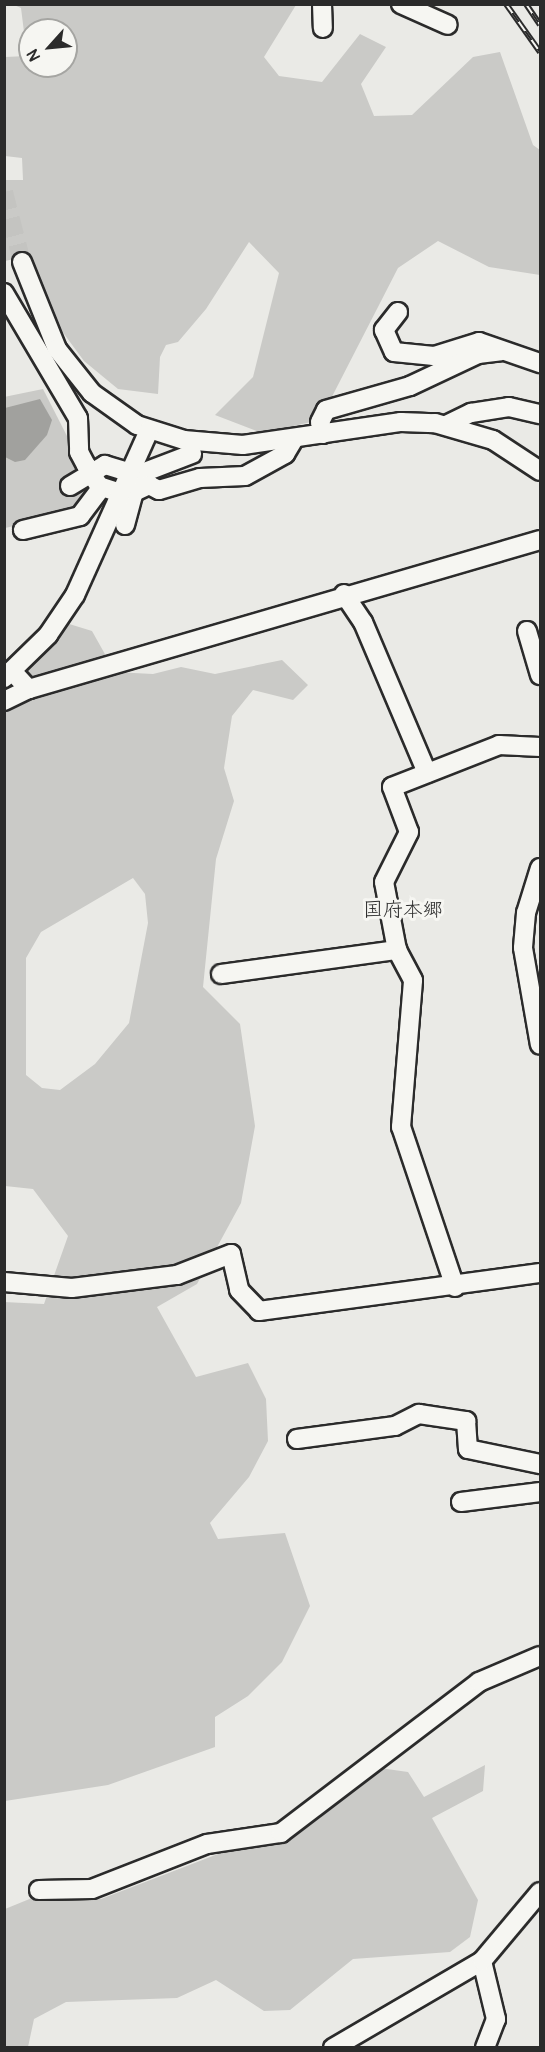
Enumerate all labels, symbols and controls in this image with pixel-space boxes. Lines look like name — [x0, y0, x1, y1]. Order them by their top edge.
north arrow — [18, 18, 78, 78]
text: N — [22, 46, 45, 65]
district label: 国府本郷 — [363, 897, 443, 921]

